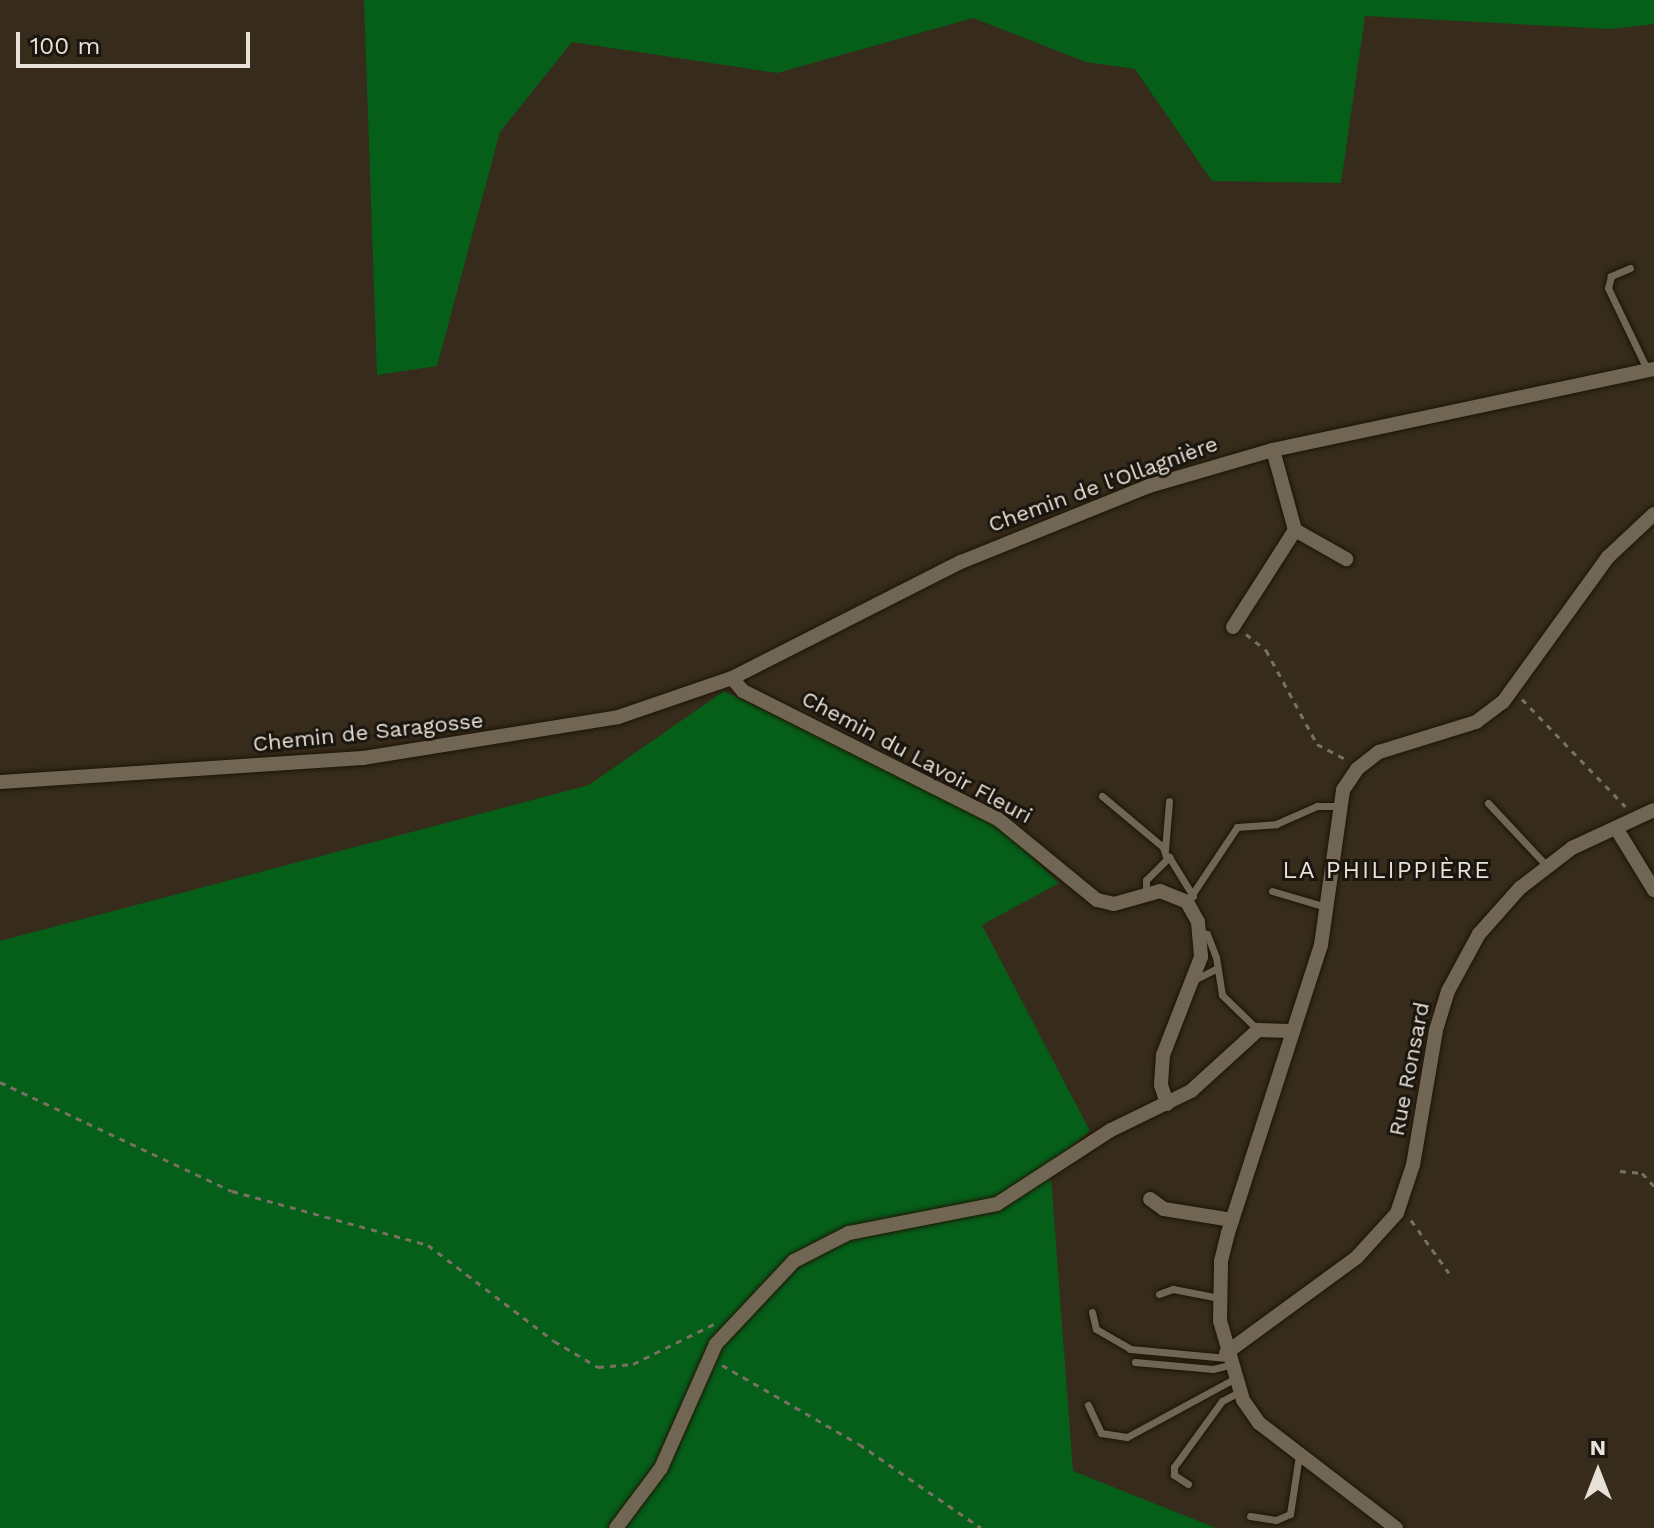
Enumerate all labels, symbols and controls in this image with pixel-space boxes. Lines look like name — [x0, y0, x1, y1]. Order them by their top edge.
scale bar — [20, 16, 254, 66]
text: 100 m — [30, 32, 100, 60]
street label: Chemin de l'Ollagnière — [985, 430, 1221, 538]
street label: Chemin du Lavoir Fleuri — [797, 685, 1037, 829]
street label: Chemin de Saragosse — [251, 707, 485, 757]
district label: LA PHILIPPIÈRE — [1282, 857, 1492, 885]
street label: Rue Ronsard — [1383, 1000, 1435, 1138]
north arrow — [1558, 1432, 1638, 1512]
text: N — [1590, 1435, 1606, 1460]

